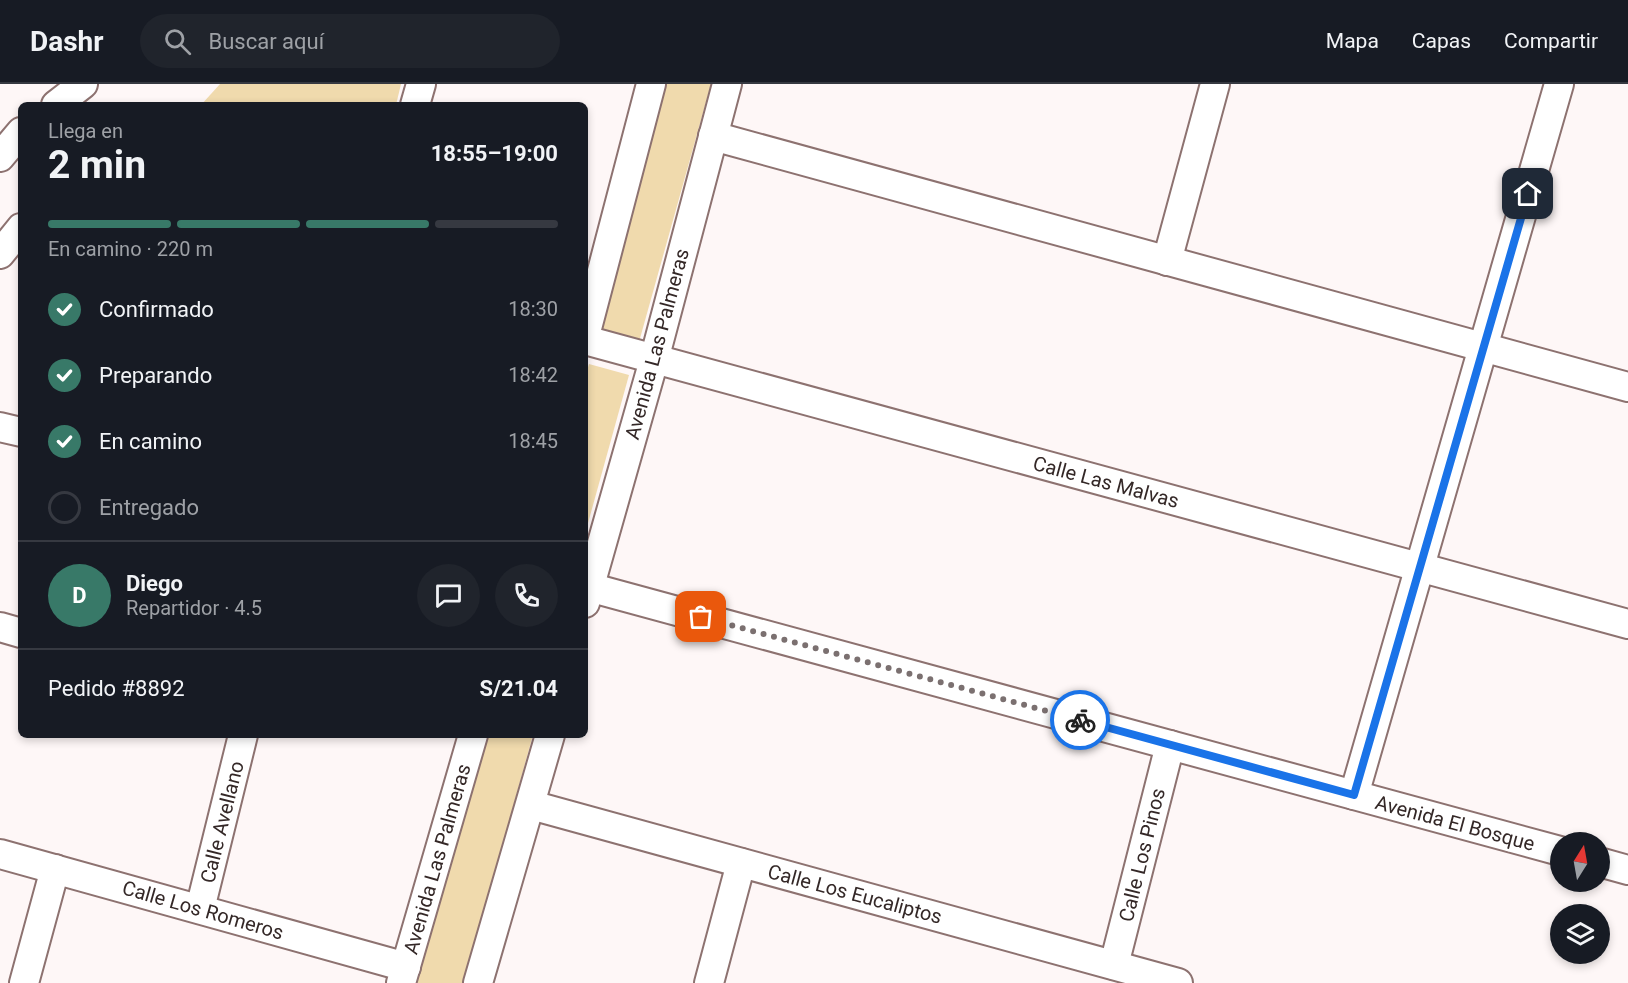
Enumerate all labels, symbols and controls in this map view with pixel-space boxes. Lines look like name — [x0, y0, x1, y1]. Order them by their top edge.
search box — [140, 14, 560, 68]
text: Dashr — [30, 25, 104, 58]
icon: search — [161, 25, 194, 58]
text: Buscar aquí — [209, 29, 324, 54]
text: Mapa — [1326, 29, 1379, 53]
text: Capas — [1412, 29, 1471, 53]
text: Compartir — [1504, 29, 1598, 53]
text: Llega en — [48, 119, 123, 143]
text: 18:55–19:00 — [431, 141, 558, 166]
text: 2 min — [48, 142, 146, 188]
pin — [1502, 168, 1553, 219]
icon: home — [1511, 177, 1544, 210]
text: En camino · 220 m — [48, 237, 213, 261]
street label: Avenida Las Palmeras — [620, 246, 694, 442]
icon: check — [48, 293, 81, 326]
text: Confirmado — [99, 297, 214, 322]
text: 18:30 — [508, 297, 558, 321]
icon: check — [48, 359, 81, 392]
text: Preparando — [99, 363, 212, 388]
text: 18:42 — [508, 363, 558, 387]
icon: check — [48, 425, 81, 458]
text: En camino — [99, 429, 202, 454]
text: 18:45 — [508, 429, 558, 453]
street label: Calle Las Malvas — [1030, 451, 1182, 513]
text: Entregado — [99, 495, 199, 520]
button: chat — [417, 564, 480, 627]
button: phone — [495, 564, 558, 627]
text: Diego — [126, 571, 183, 596]
text: D — [72, 583, 87, 608]
pin — [675, 591, 726, 642]
text: Repartidor · 4.5 — [126, 596, 262, 620]
icon: bag — [684, 600, 717, 633]
text: Pedido #8892 — [48, 676, 185, 701]
text: S/21.04 — [479, 676, 558, 701]
courier — [1050, 690, 1110, 750]
icon: bike — [1064, 704, 1097, 737]
street label: Calle Avellano — [195, 758, 249, 886]
street label: Avenida Las Palmeras — [398, 761, 476, 957]
street label: Calle Los Pinos — [1114, 786, 1170, 924]
street label: Avenida El Bosque — [1373, 790, 1537, 856]
north arrow — [1550, 832, 1610, 892]
map controls — [1550, 832, 1610, 964]
street label: Calle Los Eucaliptos — [765, 859, 945, 929]
street label: Calle Los Romeros — [120, 875, 286, 945]
button: layers — [1550, 904, 1610, 964]

